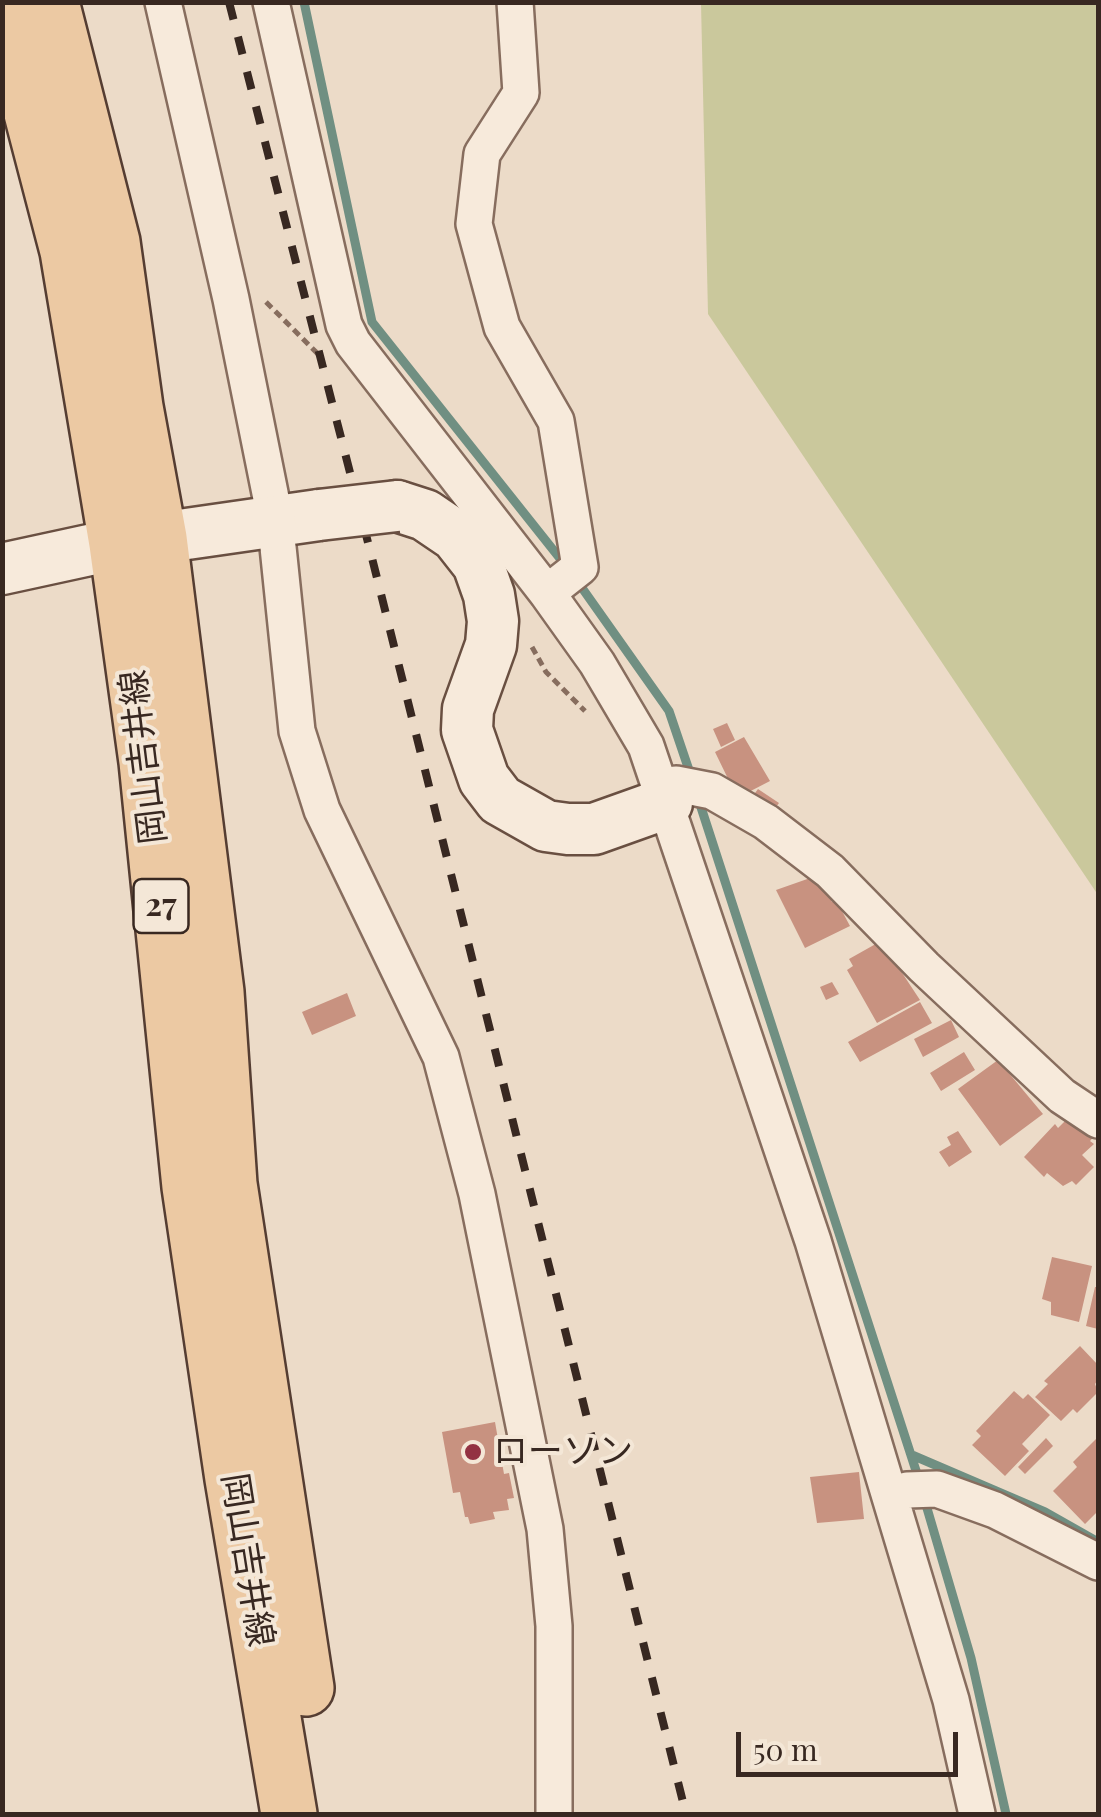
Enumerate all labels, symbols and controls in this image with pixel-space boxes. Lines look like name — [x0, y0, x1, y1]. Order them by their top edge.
street label: 岡山吉井線 — [112, 668, 176, 846]
road number: 27 — [134, 879, 188, 933]
place label: ローソン — [493, 1431, 633, 1473]
marker: ローソン — [462, 1441, 484, 1463]
street label: 岡山吉井線 — [213, 1470, 281, 1650]
scale bar — [741, 1712, 964, 1774]
text: 50 m — [753, 1729, 818, 1769]

